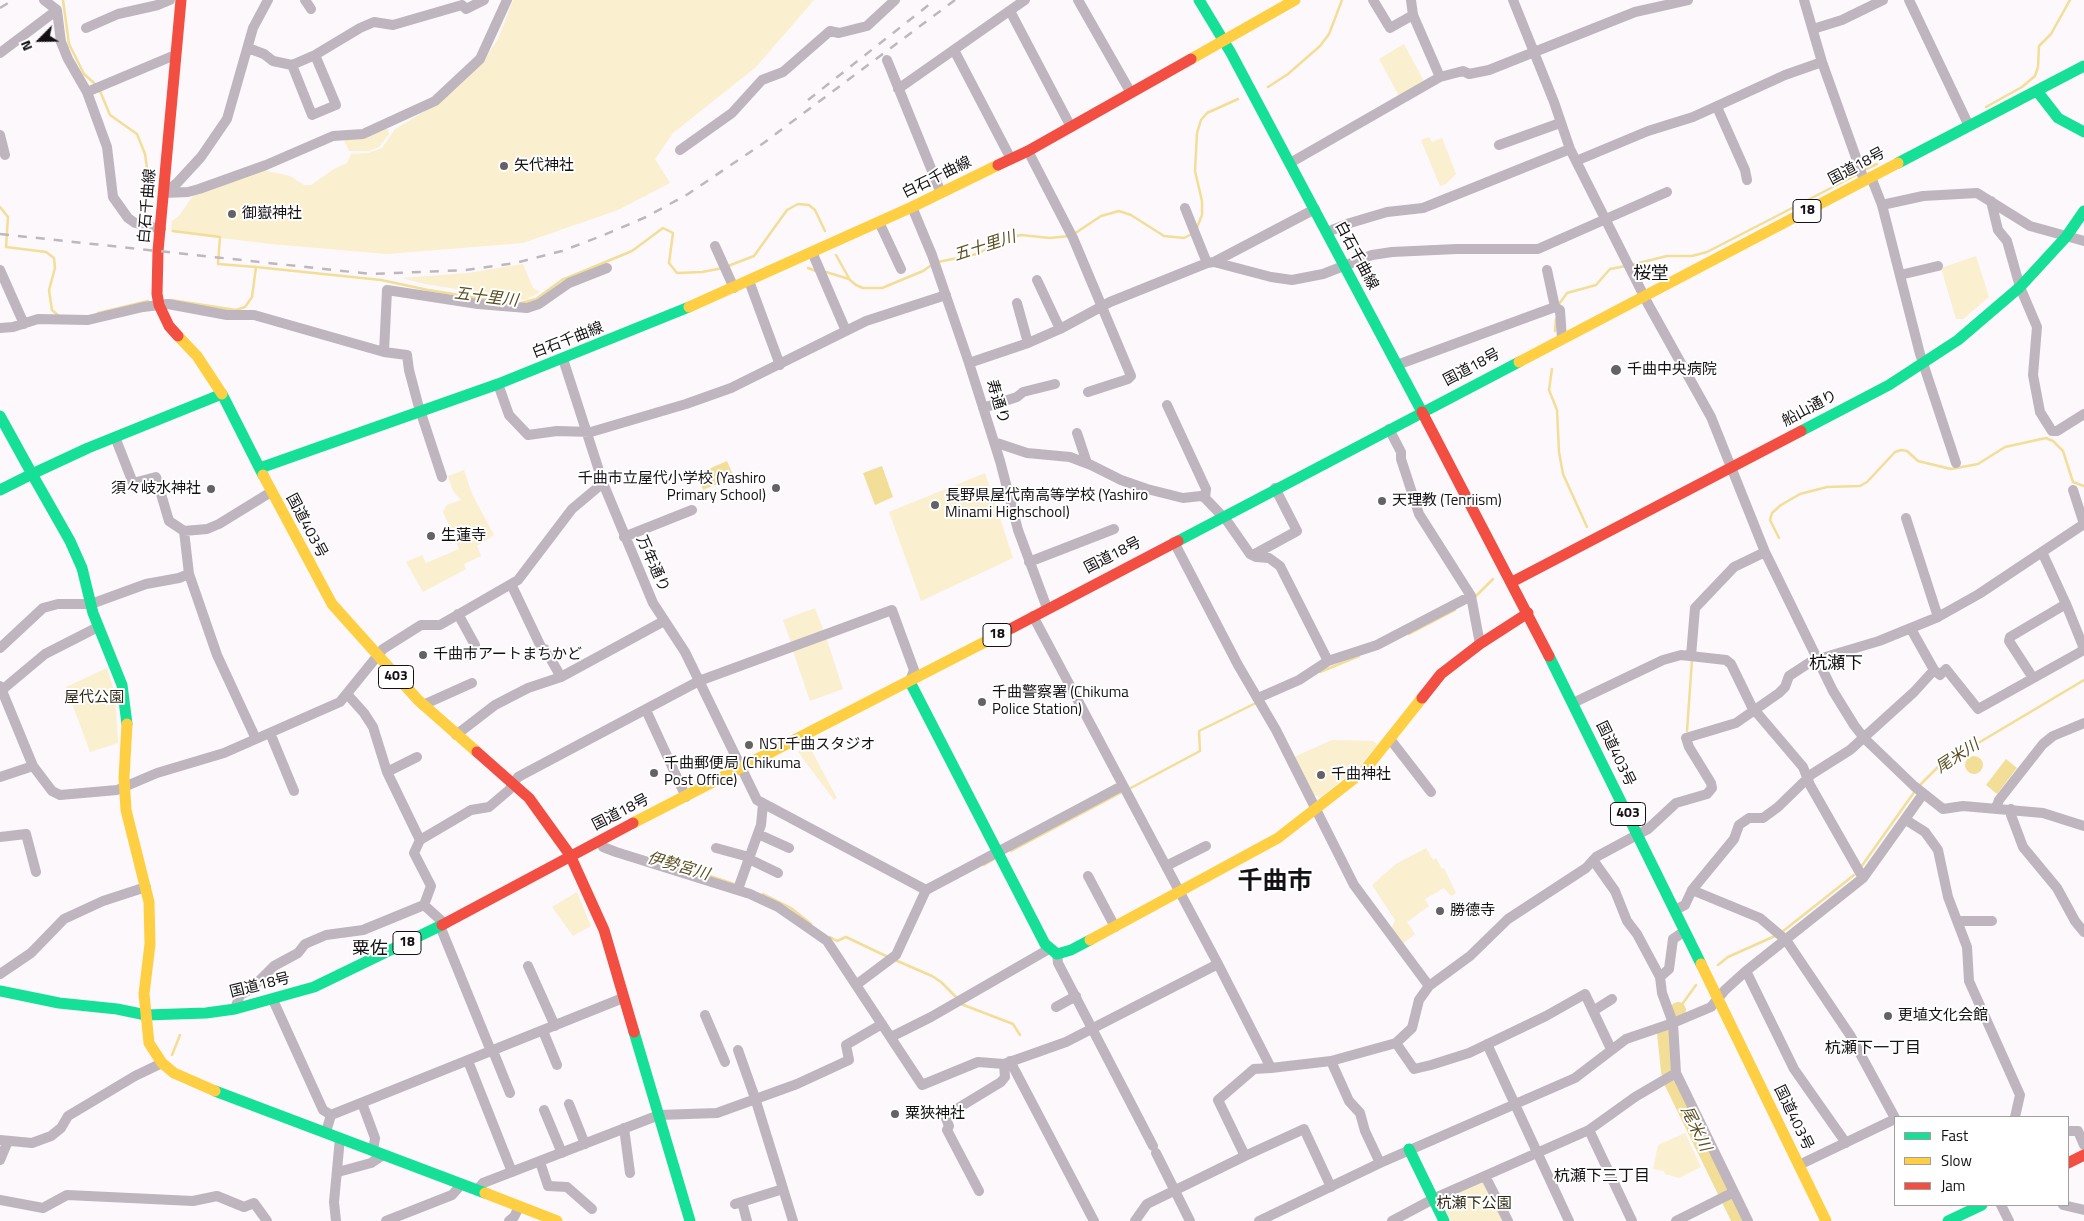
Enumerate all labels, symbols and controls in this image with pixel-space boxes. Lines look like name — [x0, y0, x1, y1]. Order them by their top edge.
north arrow — [15, 15, 65, 65]
text: N — [14, 37, 37, 55]
street label: 国道18号 — [1825, 145, 1889, 189]
street label: 白石千曲線 — [899, 153, 975, 203]
place label: 矢代神社 — [514, 157, 574, 175]
marker: 矢代神社 — [498, 160, 510, 172]
street label: 白石千曲線 — [136, 168, 160, 244]
road number: 18 — [1793, 200, 1821, 222]
place label: 御嶽神社 — [242, 205, 302, 223]
marker: 御嶽神社 — [226, 208, 238, 220]
street label: 白石千曲線 — [1330, 219, 1382, 293]
water label: 五十里川 — [952, 228, 1018, 266]
district label: 桜堂 — [1633, 264, 1669, 286]
water label: 五十里川 — [453, 285, 519, 311]
street label: 白石千曲線 — [530, 319, 606, 363]
street label: 国道18号 — [1440, 346, 1504, 390]
place label: 千曲中央病院 — [1627, 361, 1717, 379]
marker: 千曲中央病院 — [1609, 363, 1623, 377]
street label: 寿通り — [982, 378, 1012, 426]
street label: 船山通り — [1779, 387, 1841, 431]
place label: 千曲市立屋代小学校 (Yashiro Primary School) — [578, 470, 766, 505]
place label: 須々岐水神社 — [111, 480, 201, 498]
marker: 千曲市立屋代小学校 (Yashiro Primary School) — [770, 482, 782, 494]
marker: 須々岐水神社 — [205, 483, 217, 495]
place label: 長野県屋代南高等学校 (Yashiro Minami Highschool) — [945, 487, 1148, 522]
street label: 国道403号 — [282, 491, 330, 561]
place label: 天理教 (Tenriism) — [1392, 492, 1502, 510]
marker: 天理教 (Tenriism) — [1376, 495, 1388, 507]
marker: 長野県屋代南高等学校 (Yashiro Minami Highschool) — [929, 499, 941, 511]
place label: 生蓮寺 — [441, 527, 486, 545]
marker: 生蓮寺 — [425, 530, 437, 542]
street label: 万年通り — [632, 533, 672, 595]
street label: 国道18号 — [1081, 534, 1145, 578]
road number: 18 — [983, 624, 1011, 646]
place label: 千曲市アートまちかど — [433, 646, 582, 664]
marker: 千曲市アートまちかど — [417, 649, 429, 661]
district label: 杭瀬下 — [1809, 654, 1863, 676]
road number: 403 — [378, 666, 414, 689]
place label: 千曲警察署 (Chikuma Police Station) — [992, 684, 1129, 719]
park label: 屋代公園 — [64, 689, 124, 707]
marker: 千曲警察署 (Chikuma Police Station) — [976, 696, 988, 708]
street label: 国道403号 — [1592, 719, 1638, 789]
place label: NST千曲スタジオ — [759, 736, 875, 754]
water label: 尾米川 — [1933, 736, 1983, 778]
marker: NST千曲スタジオ — [743, 739, 755, 751]
place label: 千曲郵便局 (Chikuma Post Office) — [664, 755, 801, 790]
place label: 千曲神社 — [1331, 766, 1391, 784]
marker: 千曲郵便局 (Chikuma Post Office) — [648, 767, 660, 779]
marker: 千曲神社 — [1315, 769, 1327, 781]
street label: 国道18号 — [589, 791, 653, 835]
road number: 403 — [1610, 802, 1646, 826]
water label: 伊勢宮川 — [645, 849, 711, 885]
district label: 千曲市 — [1238, 868, 1312, 898]
place label: 勝德寺 — [1450, 902, 1495, 920]
marker: 勝德寺 — [1434, 905, 1446, 917]
road number: 18 — [393, 931, 421, 954]
district label: 粟佐 — [352, 939, 388, 961]
street label: 国道18号 — [228, 970, 292, 1002]
place label: 更埴文化会館 — [1898, 1007, 1988, 1025]
marker: 更埴文化会館 — [1882, 1010, 1894, 1022]
district label: 杭瀬下一丁目 — [1825, 1039, 1921, 1059]
street label: 国道403号 — [1770, 1083, 1816, 1153]
water label: 尾米川 — [1676, 1103, 1714, 1155]
place label: 粟狹神社 — [905, 1105, 965, 1123]
marker: 粟狹神社 — [889, 1108, 901, 1120]
legend — [1894, 1116, 2069, 1206]
text: Fast — [1941, 1124, 1968, 1147]
text: Slow — [1941, 1149, 1972, 1172]
district label: 杭瀬下三丁目 — [1554, 1167, 1650, 1187]
text: Jam — [1941, 1174, 1965, 1197]
park label: 杭瀬下公園 — [1437, 1195, 1511, 1213]

